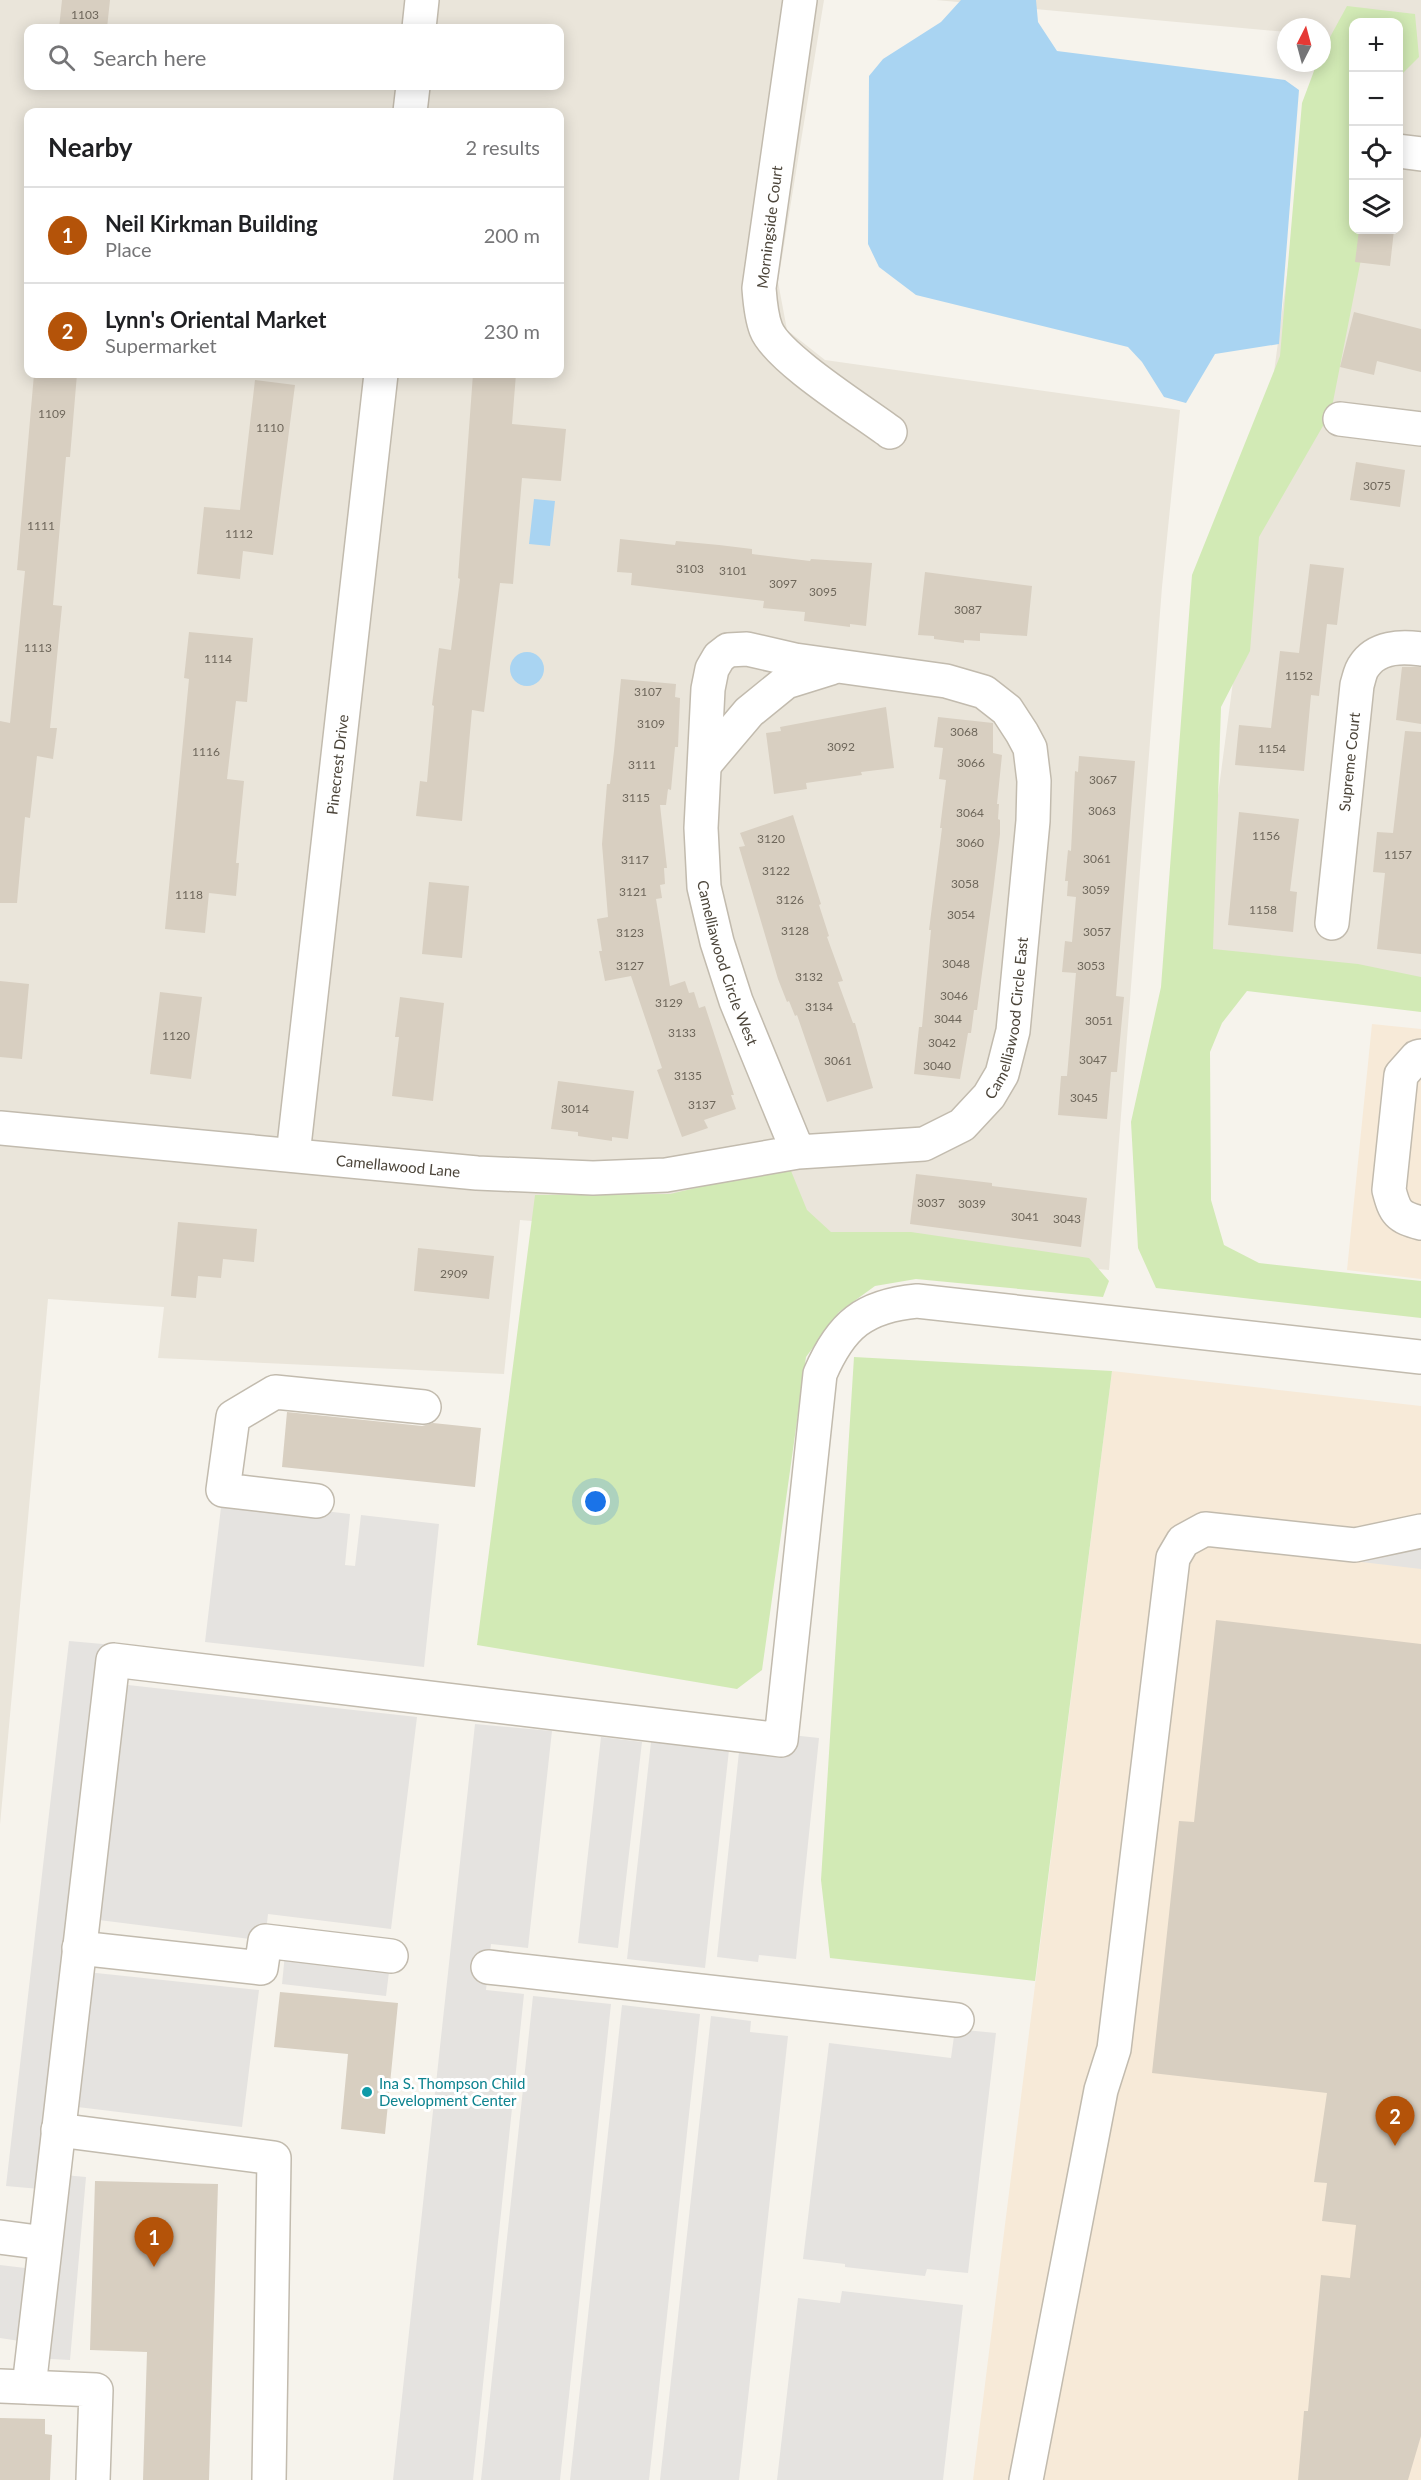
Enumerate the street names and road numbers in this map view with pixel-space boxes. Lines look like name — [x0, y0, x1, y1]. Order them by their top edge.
street label: Morningside Court — [753, 164, 786, 289]
street label: Supreme Court — [1335, 711, 1363, 812]
street label: Pinecrest Drive — [322, 713, 352, 815]
street label: Camelliawood Circle West — [695, 880, 762, 1049]
street label: Camelliawood Circle East — [980, 936, 1031, 1102]
street label: Camellawood Lane — [335, 1151, 461, 1180]

